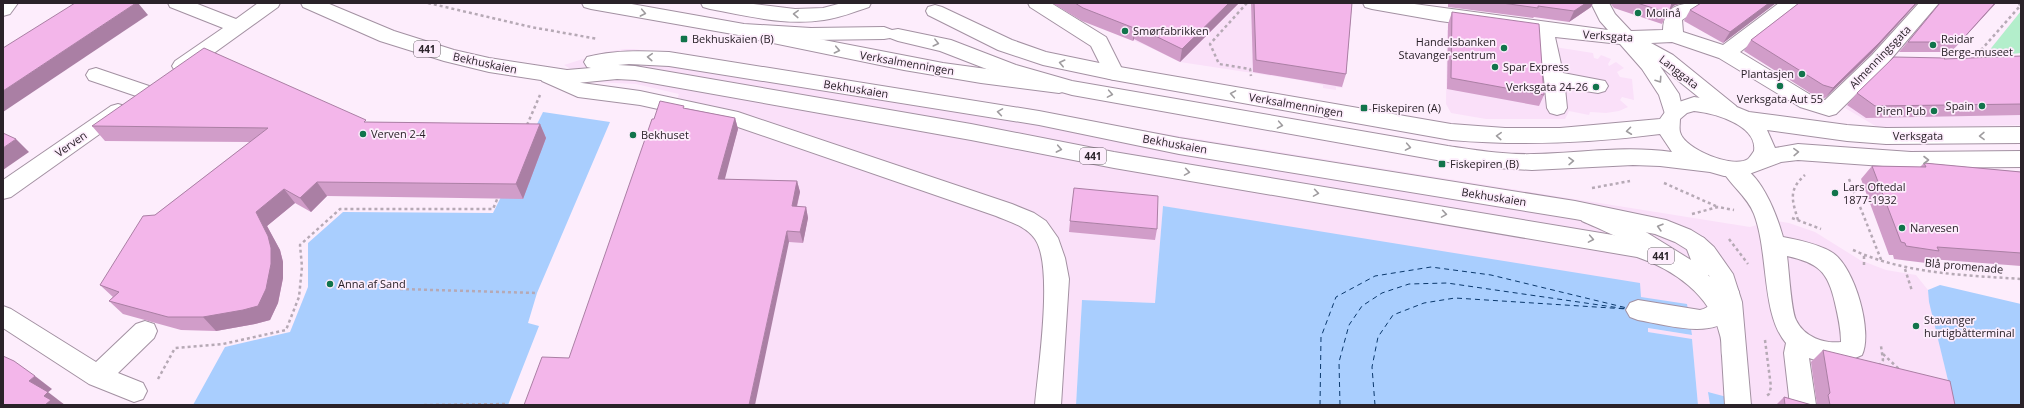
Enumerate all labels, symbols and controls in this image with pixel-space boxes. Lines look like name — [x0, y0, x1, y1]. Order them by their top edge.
place label: Molinå — [1646, 5, 1681, 20]
one-way arrow — [640, 8, 646, 16]
marker: Molinå — [1633, 8, 1643, 18]
one-way arrow — [793, 10, 799, 18]
street label: Almenningsgata — [1846, 22, 1914, 92]
place label: Smørfabrikken — [1133, 23, 1209, 38]
marker: Smørfabrikken — [1120, 26, 1130, 36]
street label: Verksgata — [1582, 26, 1634, 45]
place label: Bekhuskaien (B) — [692, 31, 774, 46]
place label: Reidar Berge-museet — [1941, 31, 2013, 59]
marker: Bekhuskaien (B) — [679, 34, 689, 44]
place label: Handelsbanken Stavanger sentrum — [1399, 34, 1496, 62]
one-way arrow — [933, 38, 939, 46]
marker: Reidar Berge-museet — [1928, 40, 1938, 50]
road number: 441 — [414, 41, 440, 57]
marker: Handelsbanken Stavanger sentrum — [1499, 43, 1509, 53]
one-way arrow — [833, 46, 840, 54]
street label: Verksalmenningen — [859, 47, 955, 78]
street label: Bekhuskaien — [452, 48, 519, 77]
street label: Langgata — [1656, 51, 1702, 92]
one-way arrow — [647, 53, 654, 62]
one-way arrow — [1059, 59, 1065, 67]
place label: Spar Express — [1503, 59, 1569, 74]
marker: Spar Express — [1490, 62, 1500, 72]
place label: Plantasjen — [1741, 66, 1794, 81]
marker: Plantasjen — [1797, 69, 1807, 79]
street label: Bekhuskaien — [823, 76, 890, 101]
one-way arrow — [1654, 76, 1662, 83]
place label: Verksgata 24-26 — [1506, 79, 1588, 94]
marker: Verksgata Aut 55 — [1775, 81, 1785, 91]
marker: Verksgata 24-26 — [1591, 82, 1601, 92]
street label: Verksalmenningen — [1248, 89, 1344, 120]
one-way arrow — [1107, 90, 1113, 98]
one-way arrow — [1230, 90, 1236, 99]
place label: Verksgata Aut 55 — [1737, 91, 1823, 106]
place label: Spain — [1946, 98, 1974, 113]
place label: Fiskepiren (A) — [1372, 100, 1441, 115]
marker: Spain — [1977, 101, 1987, 111]
marker: Fiskepiren (A) — [1359, 103, 1369, 113]
place label: Piren Pub — [1876, 103, 1926, 118]
marker: Piren Pub — [1929, 106, 1939, 116]
one-way arrow — [997, 108, 1003, 116]
one-way arrow — [1276, 120, 1283, 128]
place label: Verven 2-4 — [371, 126, 426, 141]
one-way arrow — [1626, 126, 1632, 135]
street label: Verven — [52, 127, 90, 160]
place label: Bekhuset — [641, 127, 689, 142]
street label: Verksgata — [1893, 128, 1943, 143]
marker: Verven 2-4 — [358, 129, 368, 139]
marker: Bekhuset — [628, 130, 638, 140]
street label: Bekhuskaien — [1142, 130, 1209, 157]
one-way arrow — [1979, 131, 1985, 140]
one-way arrow — [1496, 132, 1502, 141]
one-way arrow — [1404, 143, 1411, 151]
one-way arrow — [1056, 145, 1062, 153]
road number: 441 — [1080, 148, 1106, 164]
one-way arrow — [1793, 148, 1799, 157]
place label: Fiskepiren (B) — [1450, 156, 1519, 171]
one-way arrow — [1923, 156, 1929, 164]
one-way arrow — [1568, 157, 1574, 165]
marker: Fiskepiren (B) — [1437, 159, 1447, 169]
one-way arrow — [1184, 167, 1190, 176]
place label: Lars Oftedal 1877-1932 — [1843, 179, 1905, 207]
street label: Bekhuskaien — [1461, 184, 1528, 209]
one-way arrow — [1313, 188, 1319, 197]
marker: Lars Oftedal 1877-1932 — [1830, 188, 1840, 198]
one-way arrow — [1441, 209, 1447, 218]
place label: Narvesen — [1910, 220, 1959, 235]
one-way arrow — [1657, 223, 1664, 232]
marker: Narvesen — [1897, 223, 1907, 233]
one-way arrow — [1588, 234, 1594, 243]
road number: 441 — [1648, 248, 1674, 264]
street label: Blå promenade — [1924, 255, 2004, 276]
place label: Anna af Sand — [338, 276, 406, 291]
marker: Anna af Sand — [325, 279, 335, 289]
place label: Stavanger hurtigbåtterminal — [1924, 312, 2015, 340]
marker: Stavanger hurtigbåtterminal — [1911, 321, 1921, 331]

